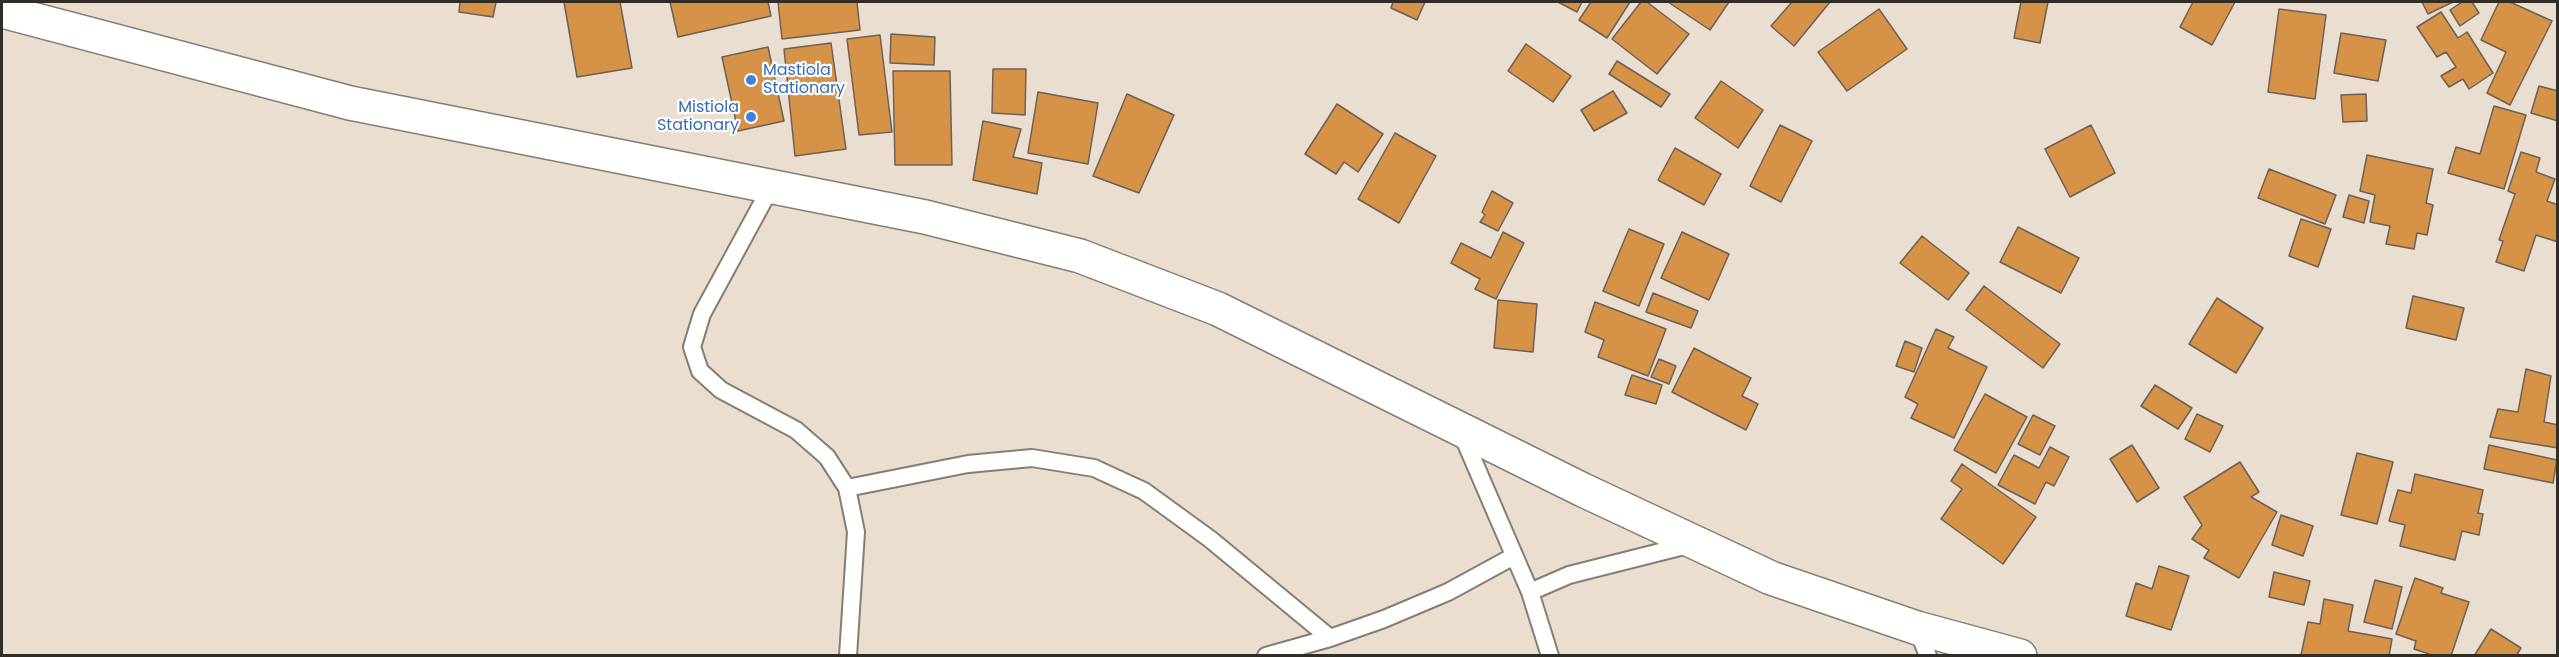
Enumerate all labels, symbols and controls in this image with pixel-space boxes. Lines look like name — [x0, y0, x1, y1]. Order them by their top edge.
place label: Mastiola Stationary — [763, 61, 845, 99]
marker: Mastiola Stationary — [744, 73, 758, 87]
place label: Mistiola Stationary — [657, 98, 739, 136]
marker: Mistiola Stationary — [744, 110, 758, 124]

